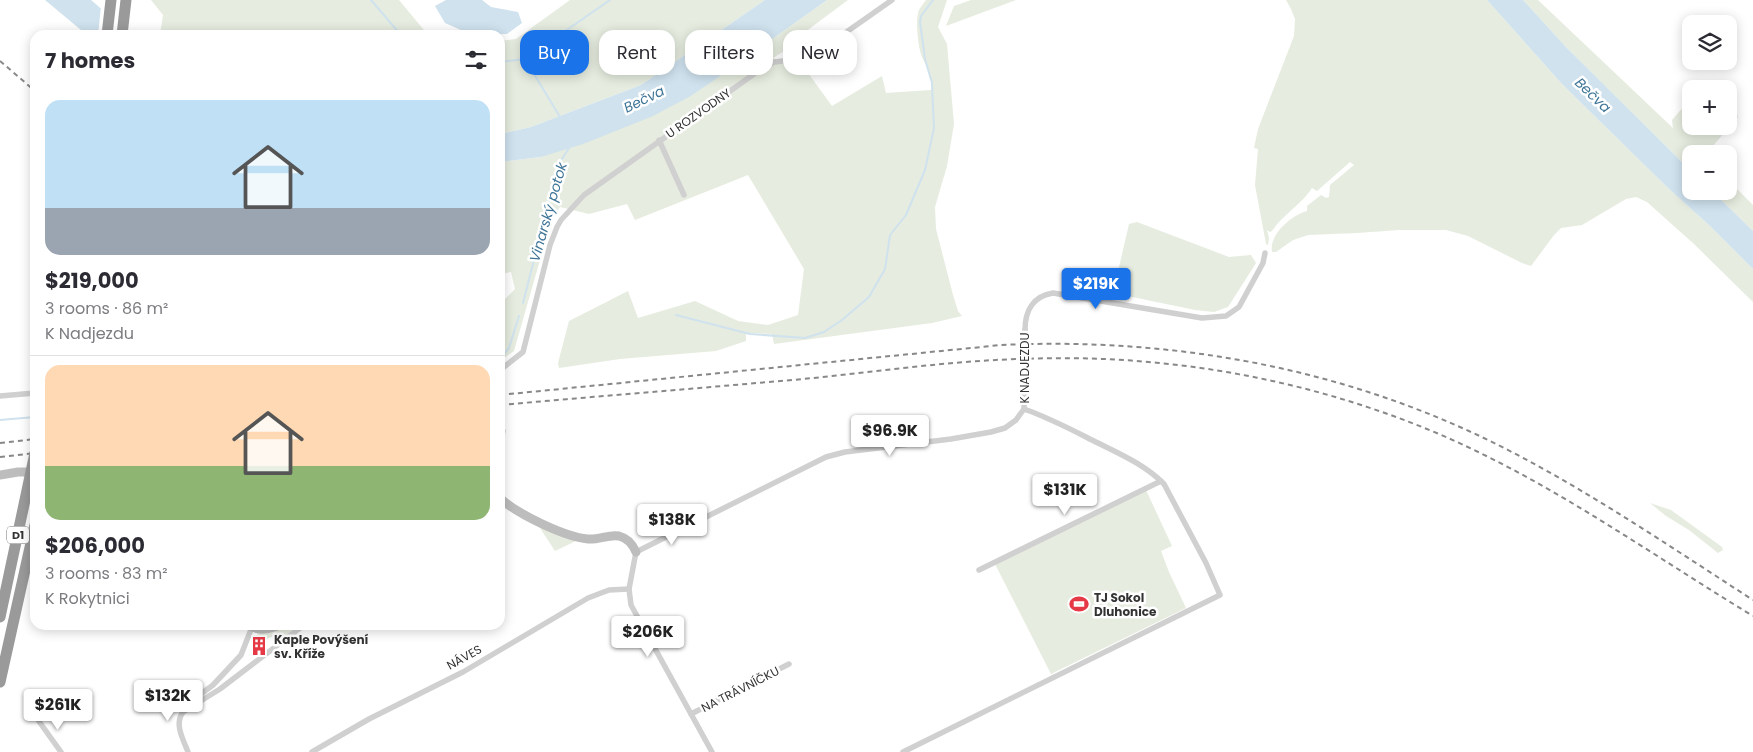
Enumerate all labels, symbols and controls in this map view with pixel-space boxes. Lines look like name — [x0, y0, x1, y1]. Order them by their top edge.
map controls — [1682, 15, 1737, 200]
button: layers — [1682, 15, 1737, 70]
chip: Buy — [520, 30, 589, 75]
chip: Rent — [599, 30, 675, 75]
chip: Filters — [685, 30, 773, 75]
chip: New — [783, 30, 857, 75]
text: 7 homes — [45, 46, 135, 75]
icon: filters — [462, 46, 490, 74]
water label: Bečva — [1571, 73, 1616, 118]
water label: Bečva — [620, 80, 668, 117]
button: + — [1682, 80, 1737, 135]
street label: U ROZVODNY — [662, 84, 734, 142]
icon: home — [223, 132, 313, 222]
button: − — [1682, 145, 1737, 200]
water label: Vinarský potok — [524, 159, 572, 264]
text: $219,000 — [45, 266, 139, 295]
pin: $219K — [1061, 268, 1131, 310]
text: $219K — [1073, 272, 1119, 295]
text: 3 rooms · 86 m² — [45, 297, 168, 320]
text: K Nadjezdu — [45, 322, 134, 345]
street label: K NADJEZDU — [1016, 333, 1033, 404]
icon: home — [223, 398, 313, 488]
pin: $96.9K — [849, 414, 931, 457]
text: $96.9K — [862, 419, 918, 442]
pin: $131K — [1030, 474, 1100, 516]
text: $131K — [1043, 478, 1087, 501]
pin: $138K — [637, 504, 707, 546]
text: $138K — [648, 508, 696, 531]
road number: D1 — [7, 526, 29, 544]
text: $206,000 — [45, 531, 145, 560]
text: 3 rooms · 83 m² — [45, 562, 167, 585]
text: K Rokytnici — [45, 587, 130, 610]
place label: TJ Sokol Dluhonice — [1094, 589, 1157, 620]
sports icon: TJ Sokol Dluhonice — [1068, 593, 1090, 615]
pin: $206K — [613, 616, 683, 658]
text: $206K — [622, 620, 674, 643]
place label: Kaple Povýšení sv. Kříže — [274, 631, 369, 662]
building icon: Kaple Povýšení sv. Kříže — [248, 635, 270, 657]
street label: NÁVES — [443, 640, 485, 674]
street label: NA TRÁVNÍČKU — [698, 662, 782, 716]
pin: $132K — [133, 680, 203, 722]
text: $132K — [145, 684, 191, 707]
pin: $261K — [23, 688, 93, 731]
text: $261K — [34, 693, 82, 716]

